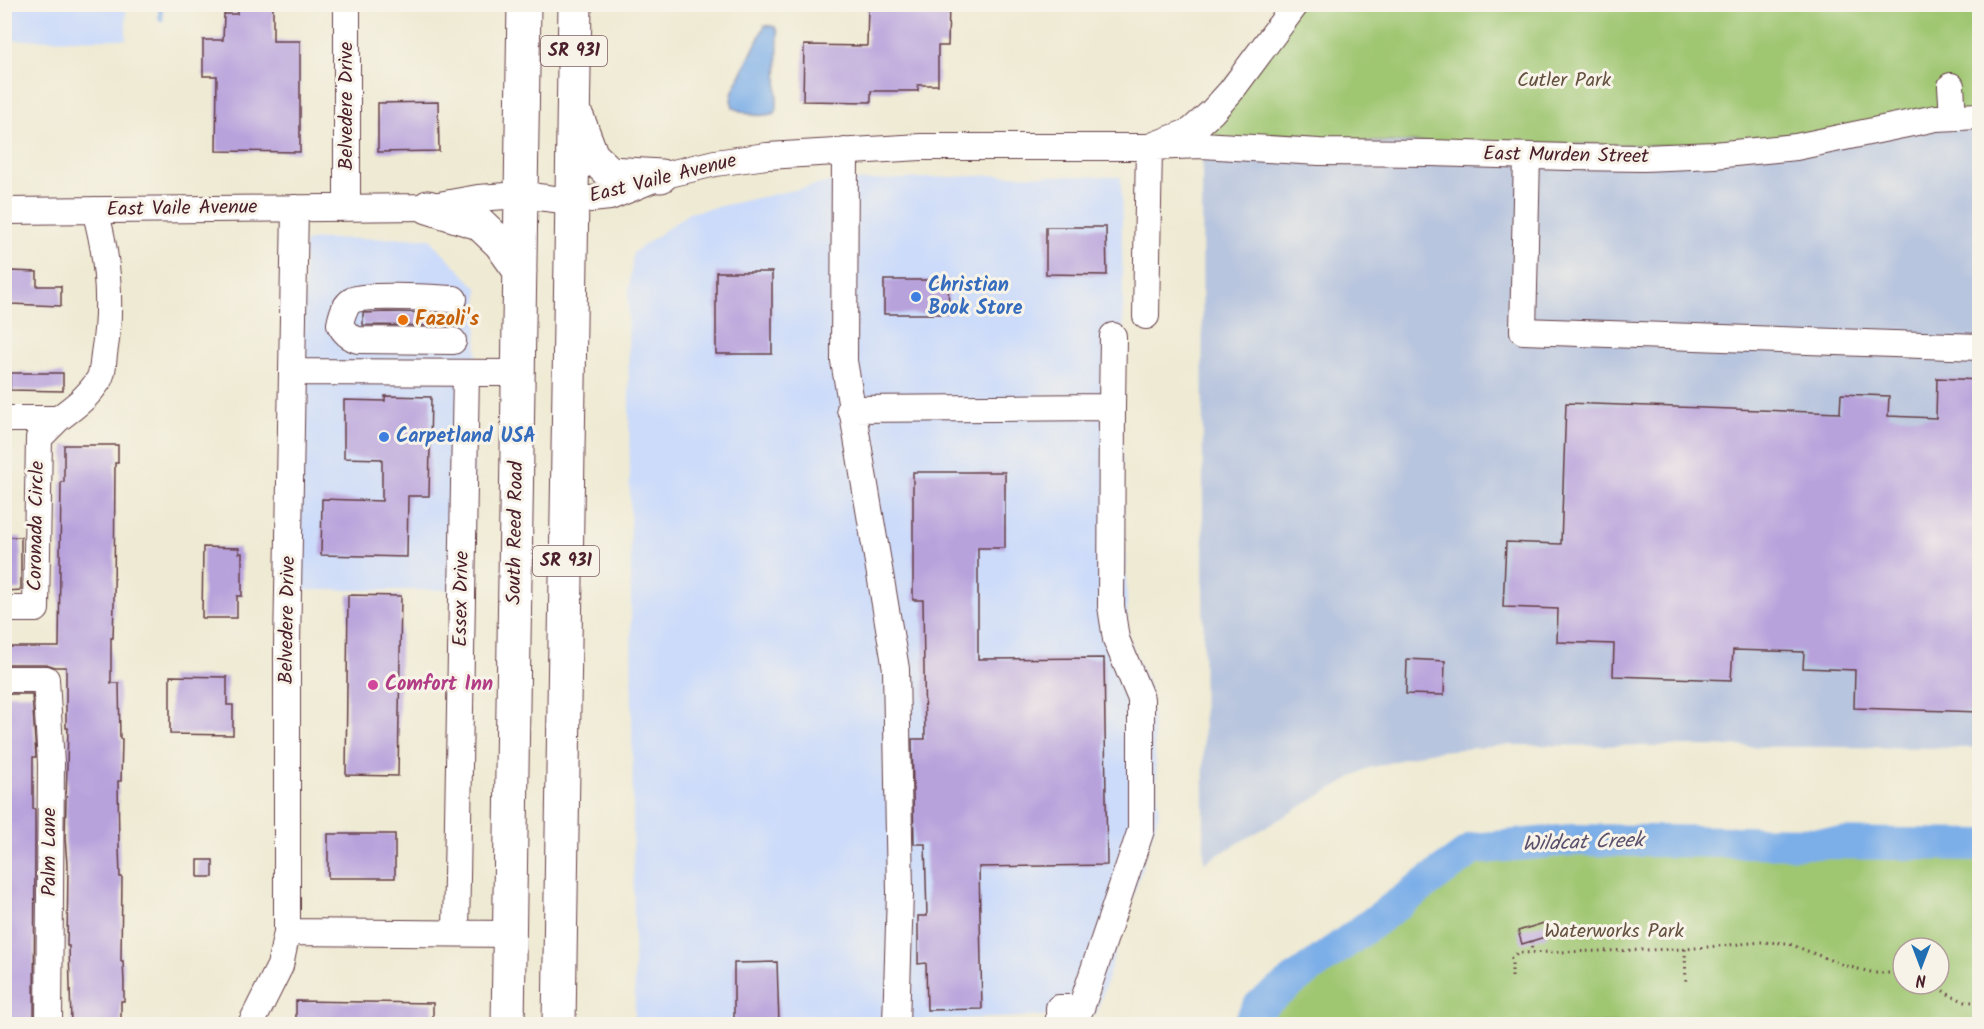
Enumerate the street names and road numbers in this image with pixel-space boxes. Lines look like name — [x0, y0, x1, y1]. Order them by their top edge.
road number: SR 931 — [541, 36, 607, 66]
street label: Belvedere Drive — [331, 42, 363, 170]
street label: East Murden Street — [1483, 139, 1649, 173]
street label: East Vaile Avenue — [586, 145, 740, 213]
street label: East Vaile Avenue — [106, 192, 258, 226]
street label: South Reed Road — [499, 460, 533, 605]
street label: Coronada Circle — [20, 461, 54, 591]
road number: SR 931 — [533, 546, 599, 576]
street label: Essex Drive — [445, 551, 479, 647]
street label: Belvedere Drive — [271, 556, 305, 684]
street label: Palm Lane — [34, 807, 66, 897]

